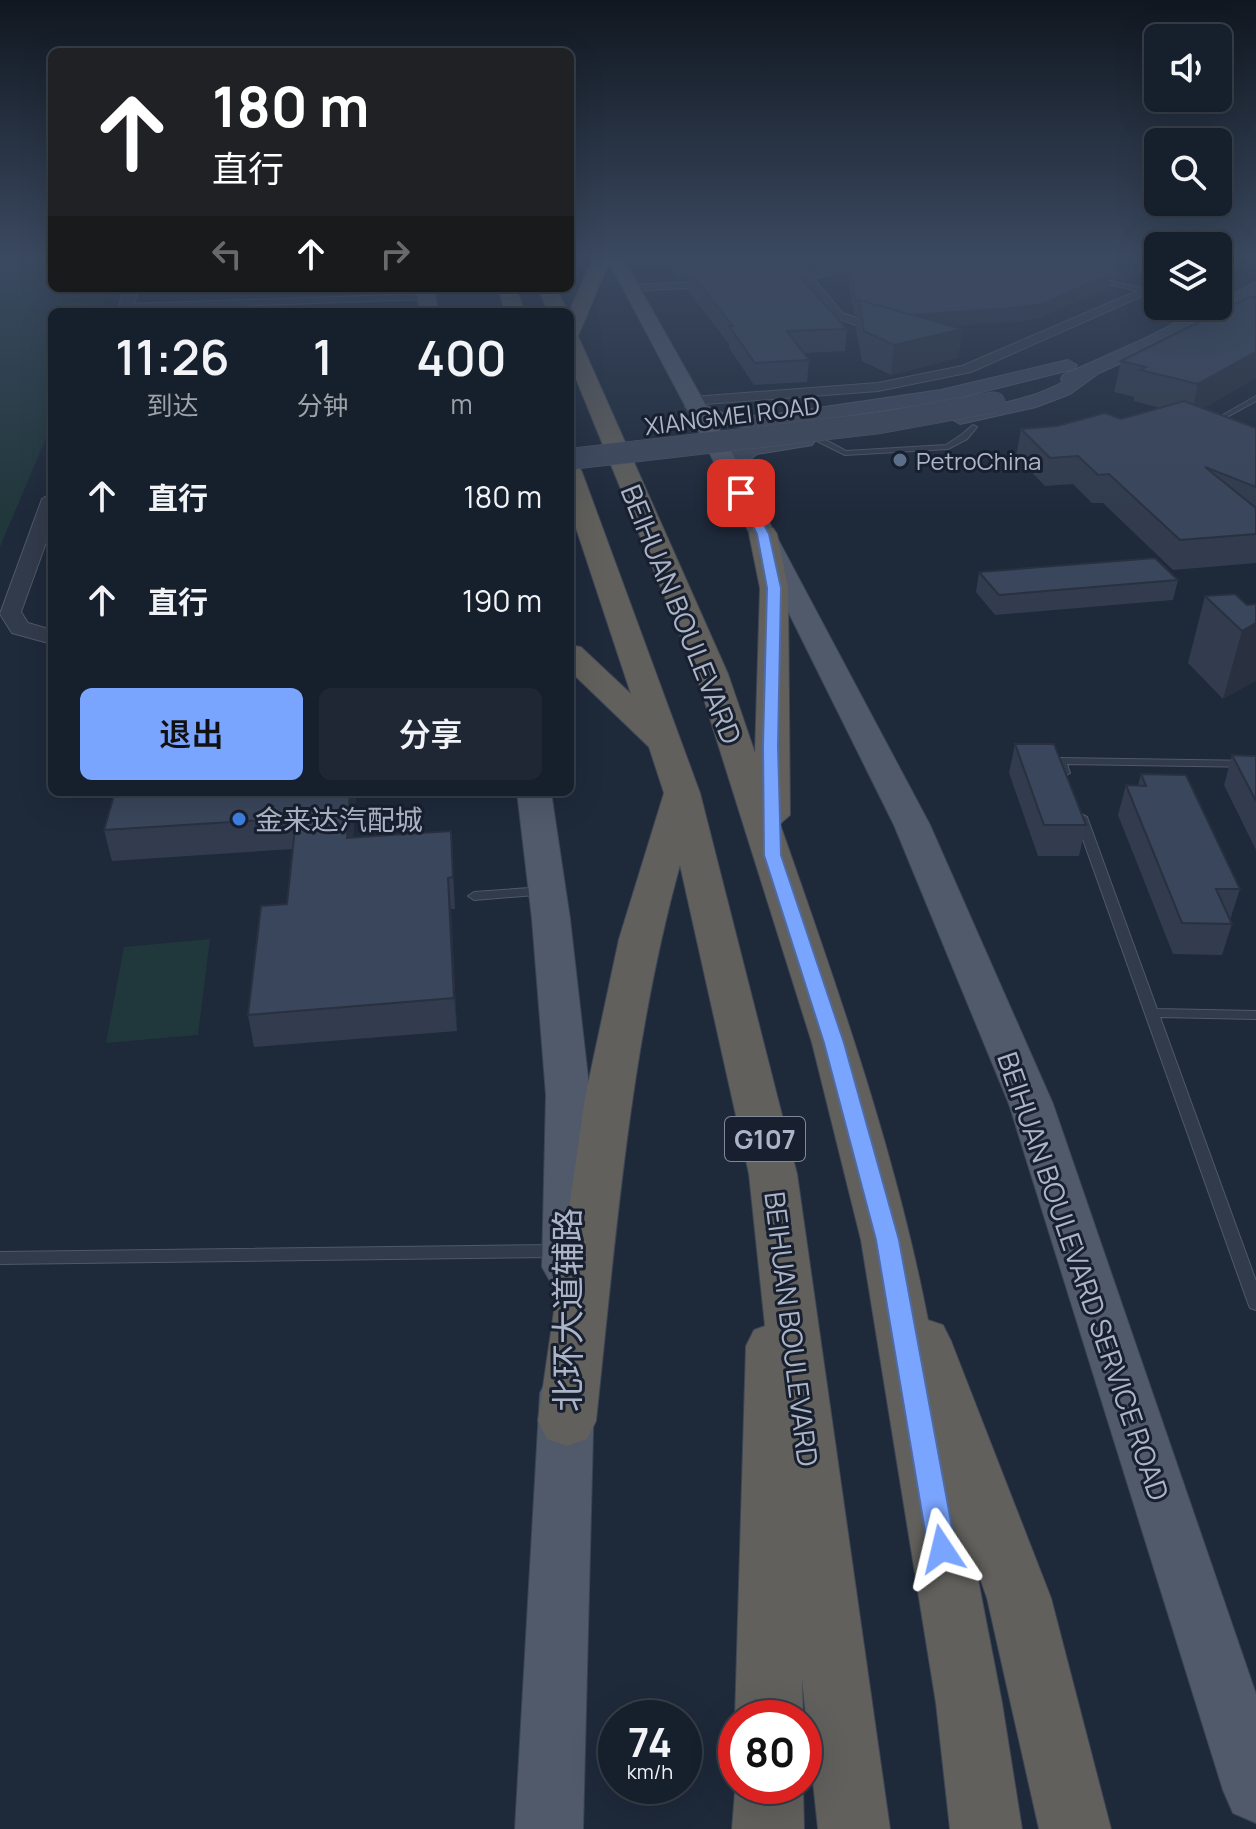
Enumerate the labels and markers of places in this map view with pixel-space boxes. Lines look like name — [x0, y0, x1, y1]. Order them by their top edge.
place label: PetroChina — [916, 444, 1041, 477]
marker: PetroChina — [891, 451, 909, 469]
pin — [707, 459, 775, 527]
place label: 金来达汽配城 — [255, 800, 423, 838]
marker: 金来达汽配城 — [230, 810, 248, 828]

